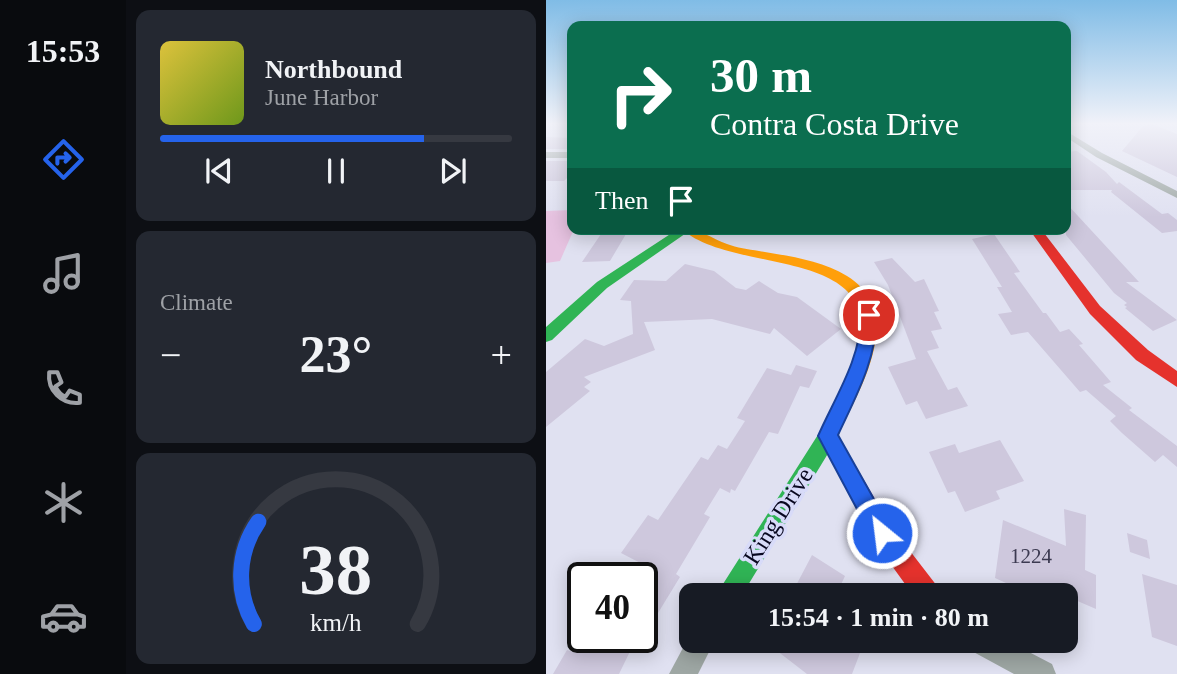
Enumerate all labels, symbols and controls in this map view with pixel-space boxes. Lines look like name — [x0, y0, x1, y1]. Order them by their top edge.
text: 15:53 — [26, 33, 100, 69]
text: 30 m — [710, 48, 812, 103]
icon: right — [595, 49, 686, 140]
text: Northbound — [265, 55, 402, 84]
text: June Harbor — [265, 85, 378, 110]
text: Contra Costa Drive — [710, 106, 959, 142]
icon: directions — [39, 135, 88, 184]
icon: previous — [200, 152, 238, 190]
icon: pause — [317, 152, 355, 190]
icon: next — [434, 152, 472, 190]
icon: arrive — [662, 182, 700, 220]
text: Then — [595, 186, 648, 215]
icon: music — [39, 249, 88, 298]
pin — [839, 285, 899, 345]
text: Climate — [160, 290, 233, 315]
icon: arrive — [850, 296, 888, 334]
text: 23° — [300, 326, 372, 383]
text: − — [160, 334, 181, 376]
text: + — [491, 334, 512, 376]
icon: phone — [39, 364, 88, 413]
street label: King Drive — [738, 463, 818, 569]
icon: climate — [39, 478, 88, 527]
position arrow — [845, 496, 919, 570]
text: 38 — [300, 530, 372, 611]
house number: 1224 — [1010, 544, 1053, 568]
speed limit sign: 40 — [567, 562, 658, 653]
icon: car — [39, 592, 88, 641]
text: 15:54 · 1 min · 80 m — [768, 603, 989, 632]
text: km/h — [310, 609, 362, 636]

